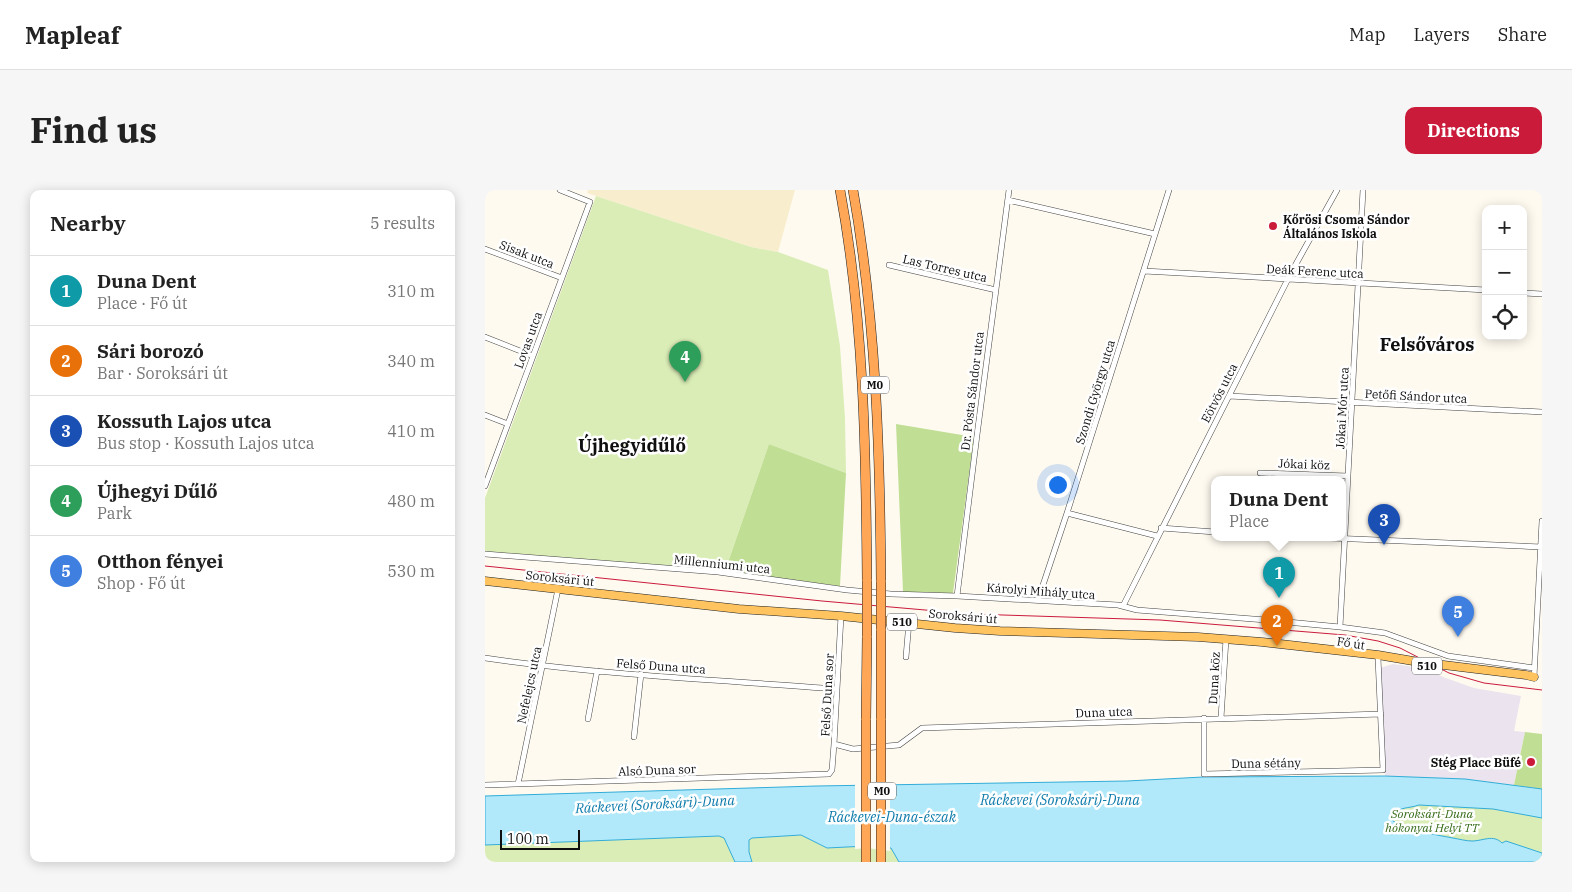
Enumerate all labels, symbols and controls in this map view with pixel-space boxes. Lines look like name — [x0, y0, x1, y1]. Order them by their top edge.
text: Mapleaf — [25, 19, 120, 51]
text: Map — [1349, 23, 1386, 46]
text: Layers — [1414, 23, 1470, 46]
text: Share — [1498, 23, 1547, 46]
text: Find us — [30, 107, 157, 153]
button: Directions — [1405, 107, 1542, 154]
map controls — [1482, 205, 1527, 340]
button: + — [1482, 205, 1527, 250]
text: Nearby — [50, 209, 126, 237]
place label: Kőrösi Csoma Sándor Általános Iskola — [1283, 212, 1410, 241]
text: 5 results — [370, 213, 435, 233]
marker: Kőrösi Csoma Sándor Általános Iskola — [1267, 220, 1279, 232]
street label: Sisak utca — [498, 237, 557, 271]
button: − — [1482, 250, 1527, 295]
street label: Las Torres utca — [901, 251, 989, 285]
street label: Deák Ferenc utca — [1266, 261, 1365, 281]
text: Duna Dent — [97, 269, 196, 293]
text: 1 — [61, 281, 71, 301]
text: 310 m — [387, 281, 435, 301]
text: Place · Fő út — [97, 293, 187, 313]
button: locate — [1482, 295, 1527, 340]
street label: Lovas utca — [511, 309, 545, 371]
street label: Dr. Pósta Sándor utca — [957, 330, 987, 451]
district label: Felsőváros — [1380, 333, 1474, 356]
street label: Szondi György utca — [1072, 338, 1118, 446]
text: Sári borozó — [97, 339, 204, 363]
pin: 4 — [669, 341, 701, 382]
text: 2 — [61, 351, 71, 371]
text: 340 m — [387, 351, 435, 371]
street label: Eötvös utca — [1198, 360, 1241, 425]
text: Bar · Soroksári út — [97, 363, 228, 383]
street label: Jókai Mór utca — [1332, 366, 1352, 449]
road number: M0 — [861, 376, 889, 394]
street label: Petőfi Sándor utca — [1364, 386, 1468, 406]
text: Kossuth Lajos utca — [97, 409, 272, 433]
text: 3 — [61, 421, 71, 441]
text: 410 m — [387, 421, 435, 441]
text: Bus stop · Kossuth Lajos utca — [97, 433, 315, 453]
district label: Újhegyidűlő — [578, 433, 686, 457]
street label: Jókai köz — [1278, 456, 1330, 472]
your location — [1045, 472, 1071, 498]
popup — [1211, 476, 1346, 541]
text: Újhegyi Dűlő — [97, 479, 218, 503]
text: Duna Dent — [1229, 487, 1328, 511]
text: 4 — [61, 491, 71, 511]
text: 480 m — [387, 491, 435, 511]
text: Park — [97, 503, 132, 523]
pin: 3 — [1368, 504, 1400, 545]
text: Place — [1229, 511, 1269, 531]
text: Otthon fényei — [97, 549, 223, 573]
street label: Millenniumi utca — [673, 551, 771, 577]
pin: 1 — [1263, 557, 1295, 598]
text: 5 — [61, 561, 71, 581]
text: 530 m — [387, 561, 435, 581]
street label: Soroksári út — [525, 567, 595, 589]
text: Shop · Fő út — [97, 573, 186, 593]
street label: Károlyi Mihály utca — [986, 580, 1096, 602]
pin: 5 — [1442, 596, 1474, 637]
pin: 2 — [1261, 605, 1293, 646]
street label: Soroksári út — [928, 606, 998, 626]
road number: 510 — [887, 614, 917, 631]
street label: Fő út — [1336, 633, 1366, 653]
street label: Nefelejcs utca — [513, 644, 545, 725]
street label: Duna köz — [1205, 651, 1223, 705]
street label: Felső Duna sor — [817, 652, 837, 737]
street label: Felső Duna utca — [616, 655, 707, 677]
road number: 510 — [1412, 658, 1442, 674]
street label: Duna utca — [1075, 703, 1133, 720]
street label: Duna sétány — [1231, 755, 1302, 771]
place label: Stég Placc Büfé — [1431, 755, 1521, 770]
marker: Stég Placc Büfé — [1525, 756, 1537, 768]
street label: Alsó Duna sor — [618, 761, 697, 779]
road number: M0 — [868, 782, 896, 800]
water label: Ráckevei (Soroksári)-Duna — [574, 791, 736, 817]
water label: Ráckevei (Soroksári)-Duna — [979, 791, 1140, 809]
park label: Soroksári-Duna hókonyai Helyi TT — [1385, 806, 1480, 835]
water label: Ráckevei-Duna-észak — [827, 808, 957, 826]
scale bar — [500, 827, 580, 850]
text: 100 m — [507, 830, 549, 848]

